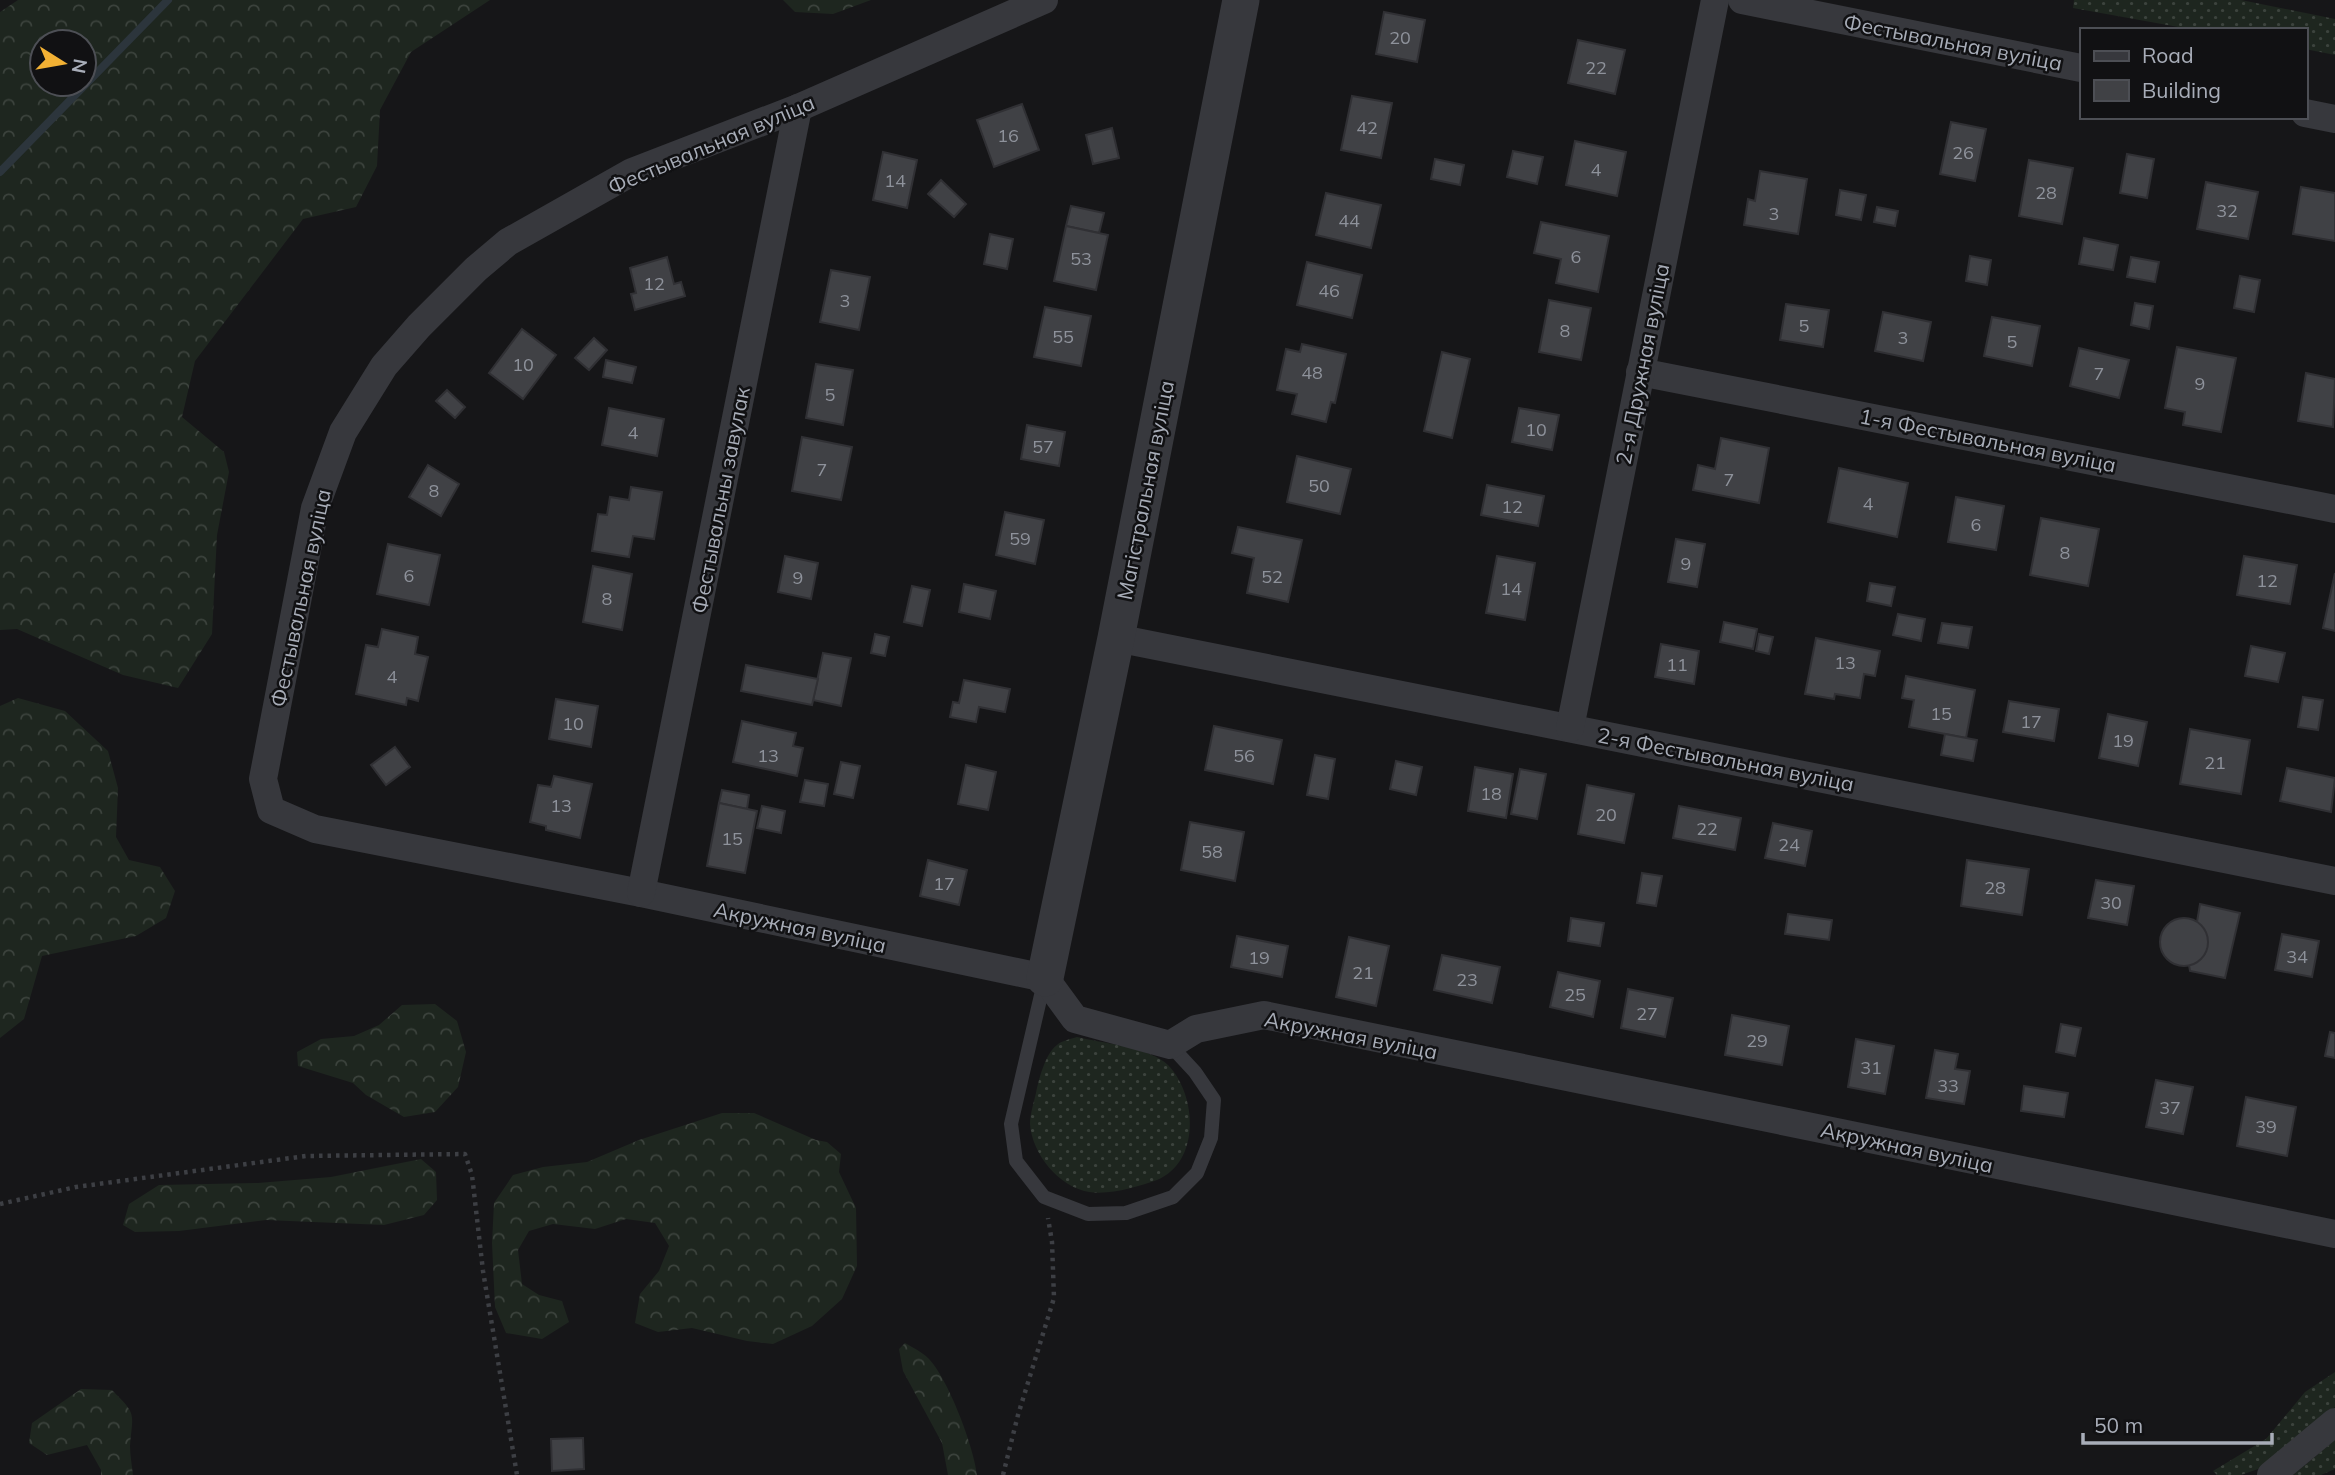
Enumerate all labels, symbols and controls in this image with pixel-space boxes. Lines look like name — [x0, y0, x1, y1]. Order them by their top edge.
street label: Фестывальная вуліца — [1842, 8, 2064, 76]
house number: 20 — [1389, 26, 1411, 49]
north arrow — [28, 28, 98, 98]
legend — [2080, 28, 2307, 119]
text: Road — [2142, 42, 2193, 68]
house number: 22 — [1585, 56, 1607, 79]
text: N — [67, 57, 93, 76]
text: Building — [2142, 77, 2221, 103]
street label: Фестывальная вуліца — [604, 89, 818, 199]
house number: 42 — [1356, 116, 1378, 139]
house number: 16 — [997, 124, 1019, 147]
house number: 26 — [1952, 141, 1974, 164]
house number: 4 — [1591, 158, 1602, 181]
house number: 14 — [884, 169, 906, 192]
house number: 28 — [2035, 181, 2057, 204]
house number: 32 — [2216, 199, 2238, 222]
house number: 3 — [1769, 202, 1779, 225]
house number: 44 — [1338, 209, 1360, 232]
house number: 6 — [1571, 245, 1581, 268]
house number: 53 — [1070, 247, 1092, 270]
street label: 2-я Дружная вуліца — [1610, 261, 1674, 467]
house number: 12 — [643, 272, 665, 295]
house number: 46 — [1318, 279, 1340, 302]
house number: 3 — [840, 289, 850, 312]
house number: 5 — [1799, 314, 1810, 337]
house number: 8 — [1560, 319, 1570, 342]
house number: 55 — [1052, 325, 1074, 348]
house number: 3 — [1898, 326, 1908, 349]
house number: 5 — [2007, 330, 2018, 353]
house number: 10 — [512, 353, 534, 376]
house number: 48 — [1301, 361, 1323, 384]
house number: 7 — [2094, 362, 2104, 385]
house number: 9 — [2195, 372, 2205, 395]
street label: Магістральная вуліца — [1111, 378, 1179, 602]
house number: 5 — [825, 383, 836, 406]
street label: Фестывальны завулак — [685, 384, 755, 615]
street label: 1-я Фестывальная вуліца — [1858, 402, 2118, 478]
house number: 10 — [1525, 418, 1547, 441]
house number: 4 — [628, 421, 639, 444]
house number: 57 — [1032, 435, 1054, 458]
house number: 7 — [817, 458, 827, 481]
house number: 7 — [1724, 468, 1734, 491]
house number: 50 — [1308, 474, 1330, 497]
house number: 8 — [429, 479, 439, 502]
street label: Фестывальная вуліца — [264, 487, 336, 709]
house number: 4 — [1863, 492, 1874, 515]
house number: 12 — [1501, 495, 1523, 518]
house number: 6 — [1971, 513, 1981, 536]
house number: 59 — [1009, 527, 1031, 550]
house number: 8 — [2060, 541, 2070, 564]
house number: 9 — [1681, 552, 1691, 575]
house number: 6 — [404, 564, 414, 587]
house number: 52 — [1261, 565, 1283, 588]
house number: 9 — [793, 566, 803, 589]
house number: 12 — [2256, 569, 2278, 592]
house number: 14 — [1500, 577, 1522, 600]
house number: 8 — [602, 587, 612, 610]
house number: 13 — [1834, 651, 1856, 674]
house number: 11 — [1666, 653, 1688, 676]
house number: 4 — [387, 665, 398, 688]
house number: 15 — [1930, 702, 1952, 725]
house number: 17 — [2020, 710, 2042, 733]
house number: 10 — [562, 712, 584, 735]
street label: 2-я Фестывальная вуліца — [1596, 721, 1856, 797]
house number: 19 — [2112, 729, 2134, 752]
house number: 13 — [757, 744, 779, 767]
house number: 56 — [1233, 744, 1255, 767]
house number: 21 — [2204, 751, 2226, 774]
house number: 18 — [1480, 782, 1502, 805]
house number: 13 — [550, 794, 572, 817]
house number: 20 — [1595, 803, 1617, 826]
house number: 22 — [1696, 817, 1718, 840]
house number: 15 — [721, 827, 743, 850]
house number: 24 — [1778, 833, 1800, 856]
house number: 58 — [1201, 840, 1223, 863]
house number: 17 — [933, 872, 955, 895]
house number: 28 — [1984, 876, 2006, 899]
house number: 30 — [2100, 891, 2122, 914]
street label: Акружная вуліца — [711, 896, 889, 958]
house number: 34 — [2286, 945, 2308, 968]
house number: 19 — [1248, 946, 1270, 969]
house number: 21 — [1352, 961, 1374, 984]
house number: 23 — [1456, 968, 1478, 991]
house number: 25 — [1564, 983, 1586, 1006]
house number: 27 — [1636, 1002, 1658, 1025]
street label: Акружная вуліца — [1262, 1005, 1440, 1065]
house number: 29 — [1746, 1029, 1768, 1052]
house number: 31 — [1860, 1056, 1882, 1079]
house number: 33 — [1937, 1074, 1959, 1097]
house number: 37 — [2159, 1096, 2181, 1119]
house number: 39 — [2255, 1115, 2277, 1138]
street label: Акружная вуліца — [1818, 1116, 1996, 1178]
scale bar — [2083, 1402, 2272, 1446]
text: 50 m — [2094, 1412, 2143, 1438]

